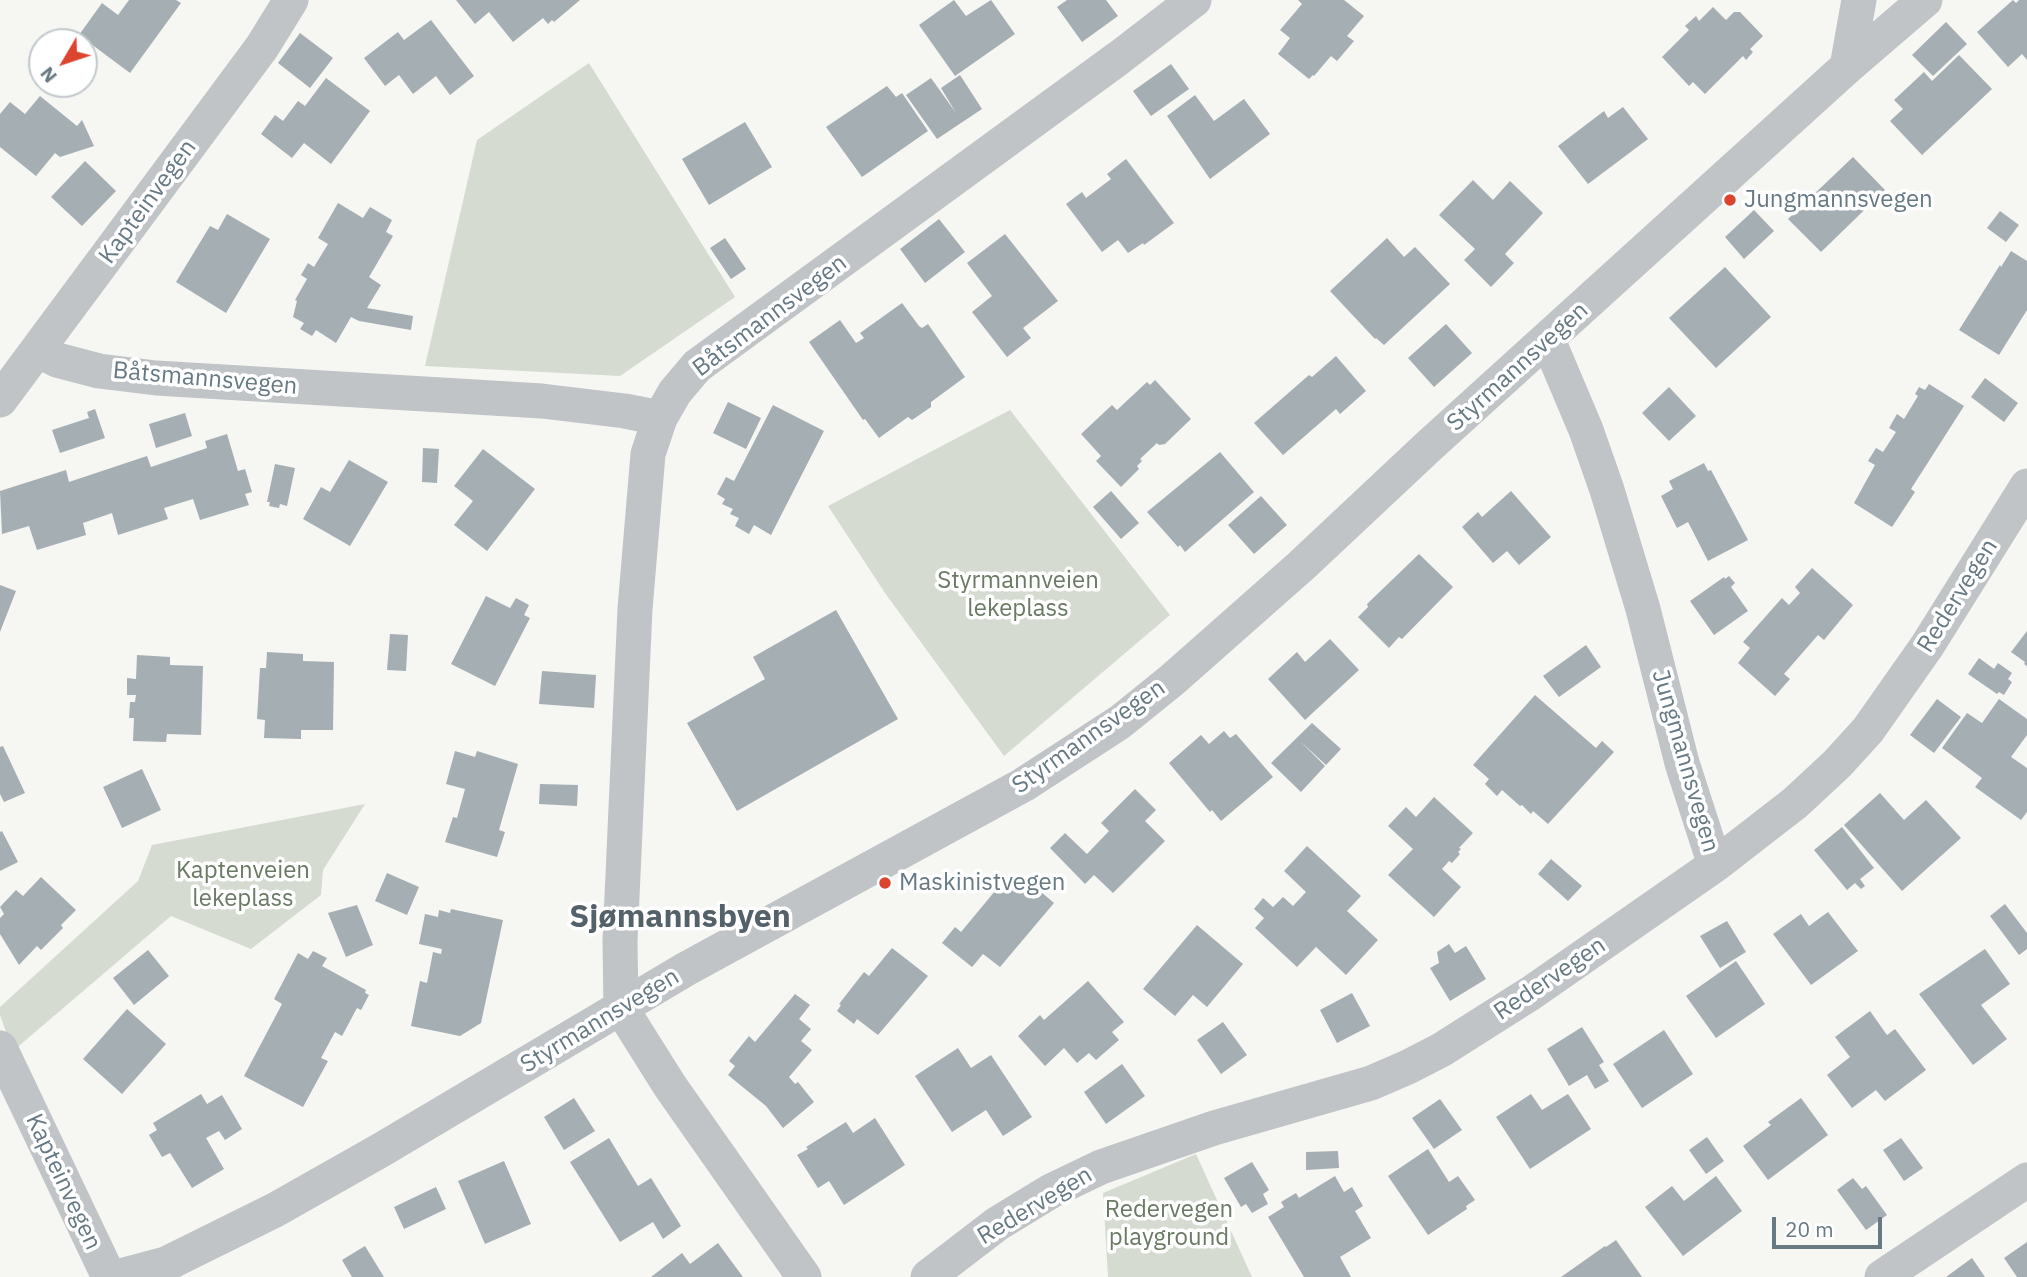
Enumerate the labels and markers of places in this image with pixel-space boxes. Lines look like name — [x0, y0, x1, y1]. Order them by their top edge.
place label: Jungmannsvegen — [1744, 186, 1933, 214]
marker: Jungmannsvegen — [1722, 192, 1738, 208]
place label: Maskinistvegen — [899, 869, 1065, 897]
marker: Maskinistvegen — [877, 875, 893, 891]

